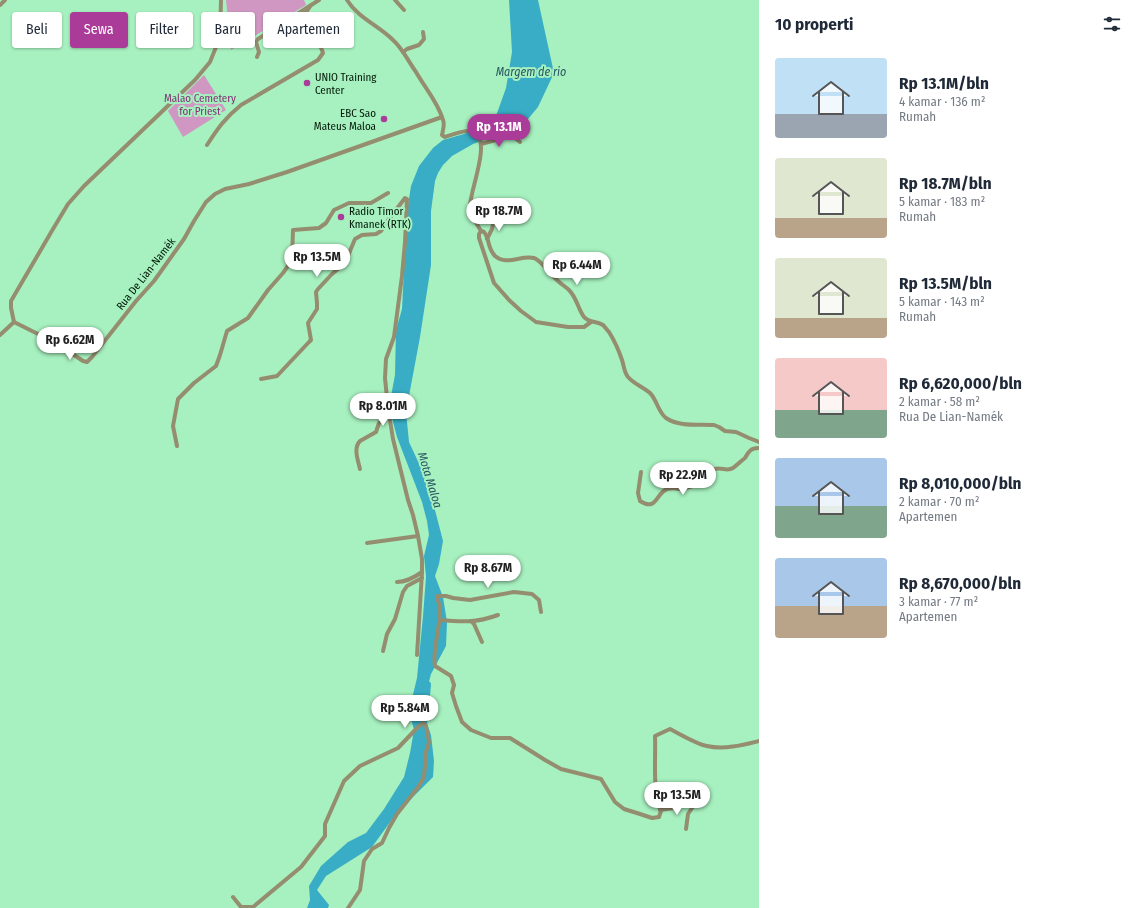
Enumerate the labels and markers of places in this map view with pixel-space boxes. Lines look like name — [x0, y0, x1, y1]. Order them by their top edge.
place label: UNIO Training Center — [315, 71, 377, 97]
marker: UNIO Training Center — [302, 78, 312, 88]
place label: EBC Sao Mateus Maloa — [314, 107, 376, 133]
marker: EBC Sao Mateus Maloa — [379, 114, 389, 124]
pin: Rp 13.1M — [458, 114, 540, 148]
pin: Rp 18.7M — [458, 198, 540, 232]
place label: Radio Timor Kmanek (RTK) — [349, 205, 411, 231]
marker: Radio Timor Kmanek (RTK) — [336, 212, 346, 222]
pin: Rp 13.5M — [276, 244, 358, 278]
pin: Rp 6.44M — [536, 252, 618, 286]
pin: Rp 6.62M — [29, 327, 111, 361]
pin: Rp 8.01M — [342, 393, 424, 427]
pin: Rp 22.9M — [642, 462, 724, 496]
pin: Rp 8.67M — [447, 555, 529, 589]
pin: Rp 5.84M — [364, 695, 446, 729]
pin: Rp 13.5M — [636, 782, 718, 816]

